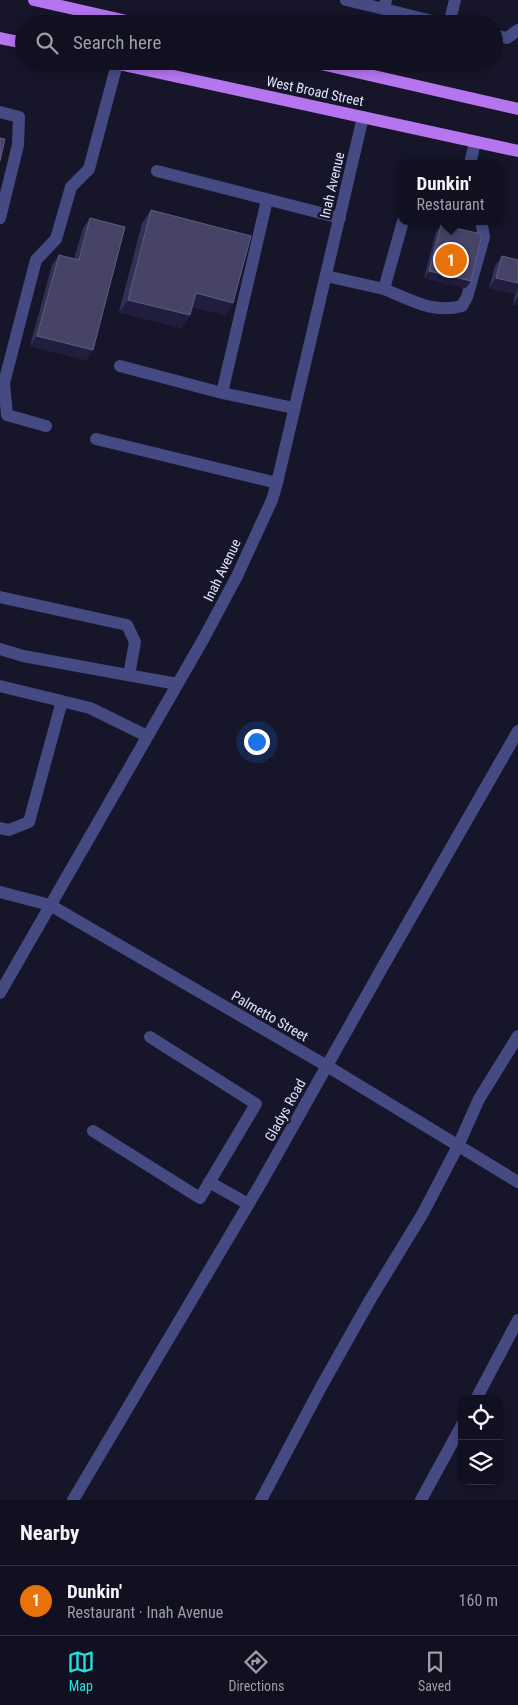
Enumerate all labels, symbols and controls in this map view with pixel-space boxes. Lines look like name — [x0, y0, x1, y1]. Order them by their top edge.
search box — [15, 15, 503, 70]
icon: search — [33, 29, 61, 57]
text: Search here — [73, 31, 161, 54]
street label: West Broad Street — [265, 73, 365, 109]
street label: Inah Avenue — [317, 150, 347, 220]
popup — [398, 160, 503, 225]
text: Dunkin' — [416, 172, 471, 195]
text: Restaurant — [416, 195, 485, 214]
pin: 1 — [435, 241, 467, 279]
street label: Inah Avenue — [200, 536, 244, 604]
your location — [244, 729, 270, 755]
street label: Palmetto Street — [229, 988, 311, 1044]
street label: Gladys Road — [261, 1076, 309, 1144]
map controls — [458, 1395, 503, 1485]
button: locate — [458, 1395, 503, 1440]
button: layers — [458, 1440, 503, 1485]
text: Nearby — [20, 1521, 79, 1545]
text: Dunkin' — [67, 1580, 122, 1603]
text: 1 — [32, 1591, 40, 1610]
text: 160 m — [459, 1591, 498, 1610]
text: Restaurant · Inah Avenue — [67, 1603, 223, 1622]
tab: Map — [67, 1648, 95, 1694]
tab: Directions — [228, 1648, 284, 1694]
tab: Saved — [418, 1648, 451, 1694]

